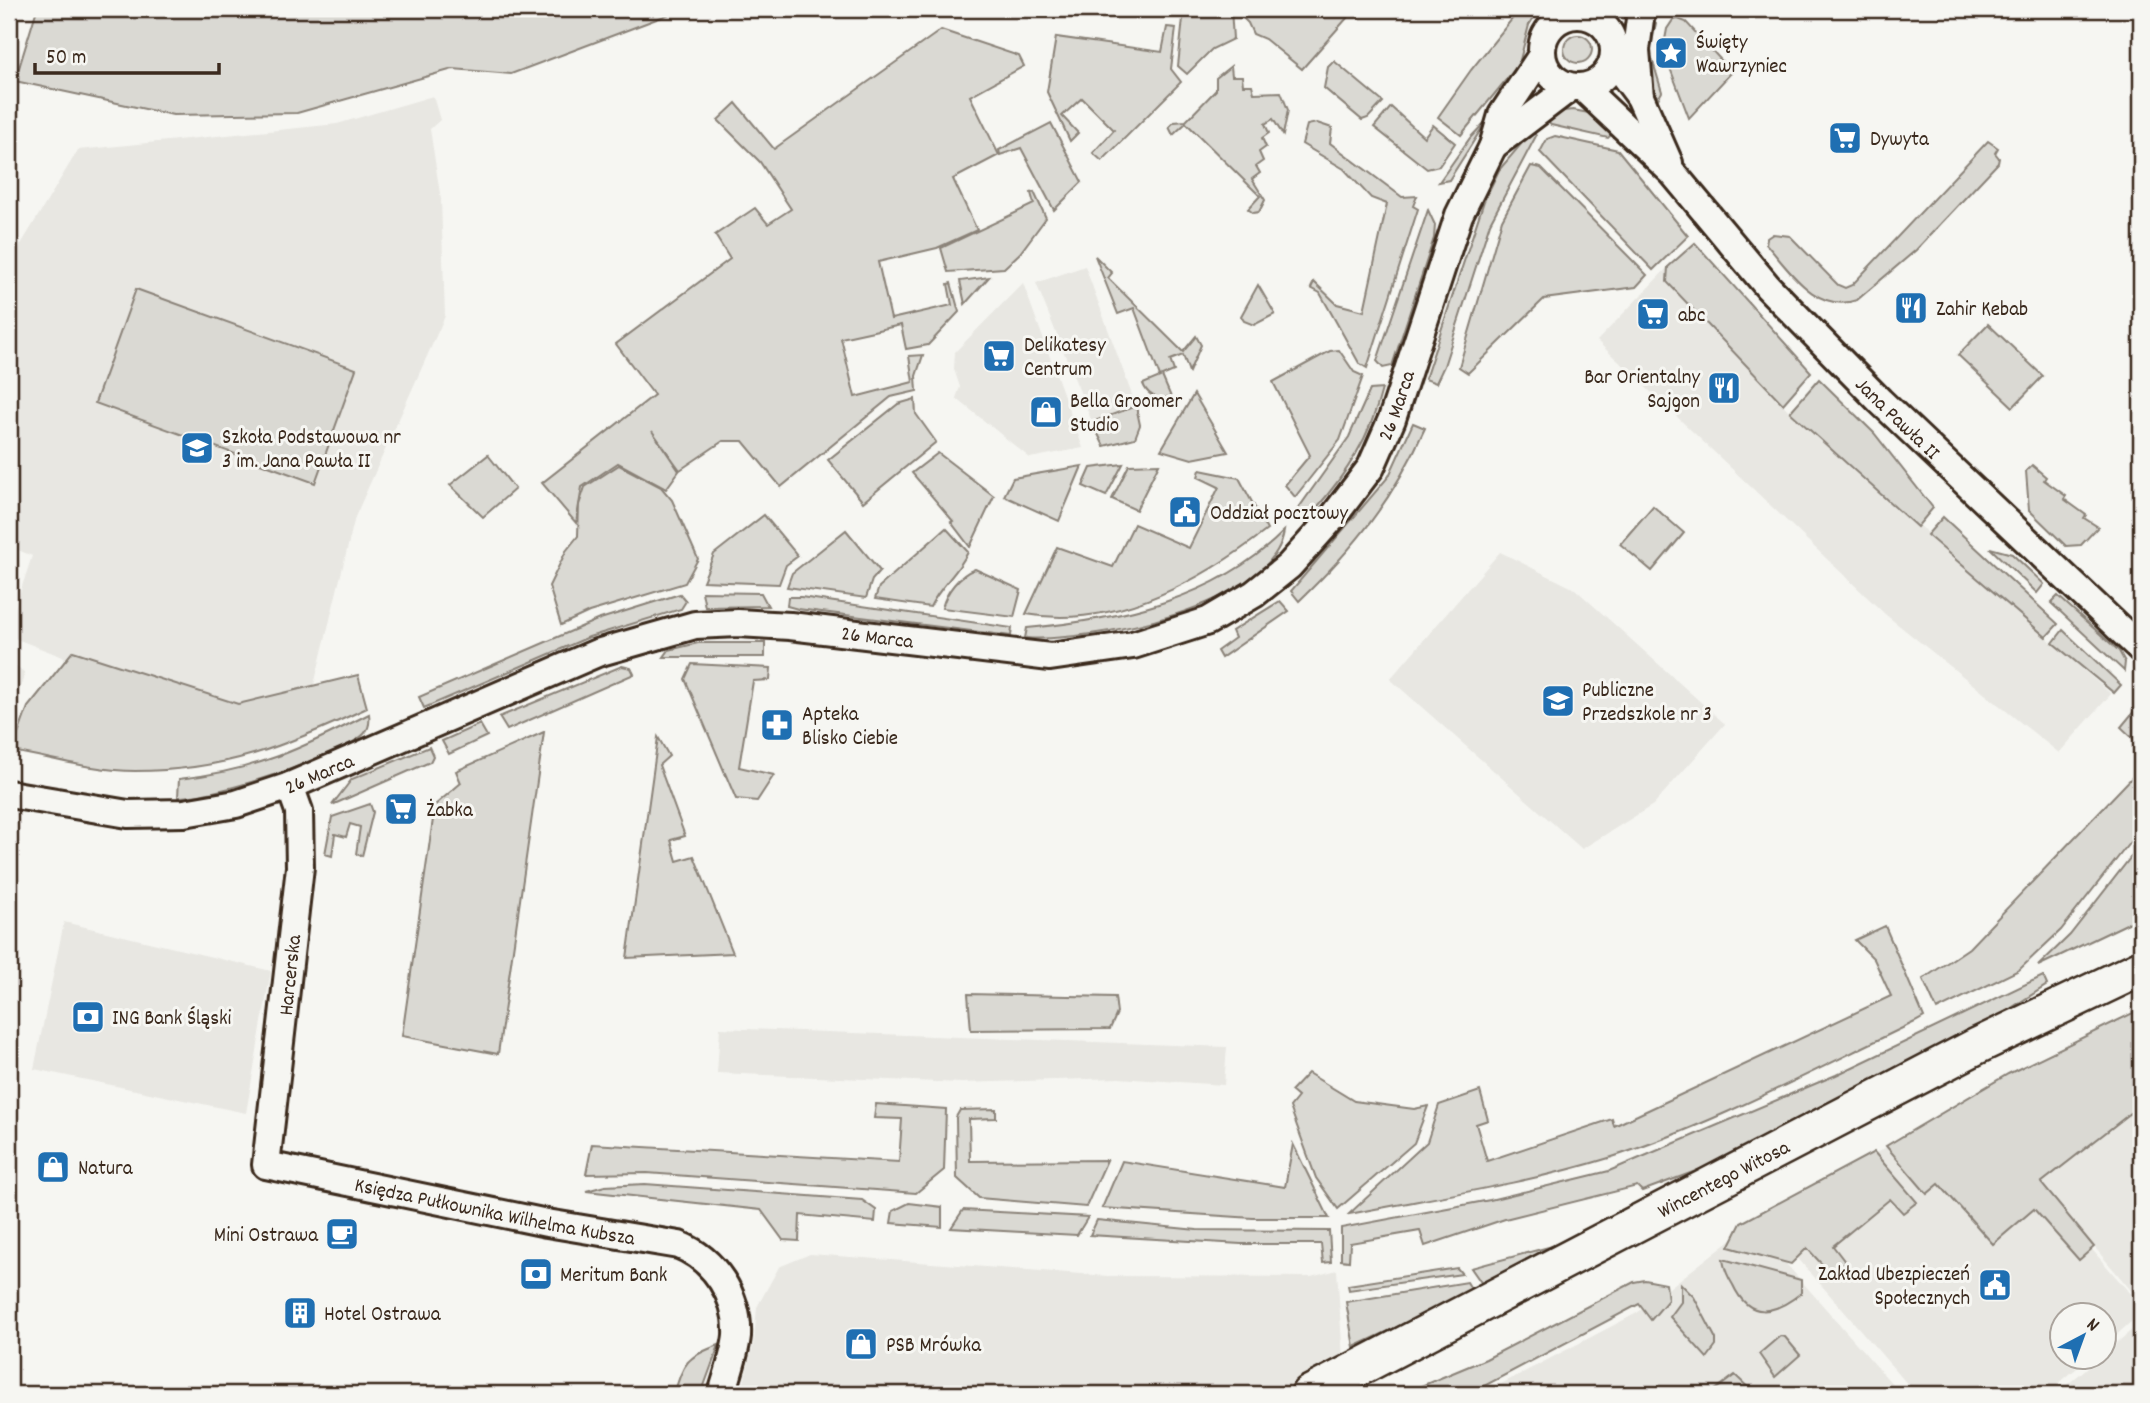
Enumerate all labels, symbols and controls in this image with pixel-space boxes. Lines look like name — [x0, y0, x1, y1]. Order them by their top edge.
place label: Święty Wawrzyniec — [1696, 29, 1787, 83]
scale bar — [35, 32, 219, 76]
place icon: Święty Wawrzyniec — [1652, 34, 1690, 72]
text: 50 m — [46, 44, 86, 74]
supermarket icon: Dywyta — [1826, 119, 1864, 157]
place label: Dywyta — [1870, 126, 1930, 156]
restaurant icon: Zahir Kebab — [1892, 289, 1930, 327]
supermarket icon: abc — [1634, 295, 1672, 333]
place label: Zahir Kebab — [1936, 296, 2028, 326]
place label: abc — [1678, 302, 1705, 332]
place label: Delikatesy Centrum — [1024, 332, 1106, 386]
supermarket icon: Delikatesy Centrum — [980, 337, 1018, 375]
place label: Bar Orientalny Sajgon — [1584, 364, 1700, 418]
street label: 26 Marca — [1372, 366, 1425, 446]
restaurant icon: Bar Orientalny Sajgon — [1705, 369, 1743, 407]
street label: Jana Pawła II — [1847, 372, 1946, 468]
place label: Bella Groomer Studio — [1070, 388, 1183, 442]
shop icon: Bella Groomer Studio — [1027, 393, 1065, 431]
place label: Szkoła Podstawowa nr 3 im. Jana Pawła II — [222, 424, 401, 478]
school or university icon: Szkoła Podstawowa nr 3 im. Jana Pawła II — [178, 429, 216, 467]
public building icon: Oddział pocztowy — [1166, 493, 1204, 531]
place label: Oddział pocztowy — [1210, 500, 1349, 530]
street label: 26 Marca — [839, 620, 916, 659]
place label: Publiczne Przedszkole nr 3 — [1582, 677, 1712, 731]
school or university icon: Publiczne Przedszkole nr 3 — [1539, 682, 1577, 720]
place label: Apteka Blisko Ciebie — [802, 701, 898, 755]
pharmacy icon: Apteka Blisko Ciebie — [758, 706, 796, 744]
street label: 26 Marca — [282, 748, 361, 805]
supermarket icon: Żabka — [382, 790, 420, 828]
place label: Żabka — [426, 797, 474, 827]
street label: Harcerska — [273, 932, 311, 1017]
bank icon: ING Bank Śląski — [69, 998, 107, 1036]
place label: ING Bank Śląski — [112, 1005, 232, 1035]
street label: Wincentego Witosa — [1653, 1134, 1797, 1228]
shop icon: Natura — [34, 1148, 72, 1186]
place label: Natura — [78, 1155, 134, 1185]
street label: Księdza Pułkownika Wilhelma Kubsza — [352, 1172, 638, 1256]
cafe icon: Mini Ostrawa — [323, 1215, 361, 1253]
place label: Mini Ostrawa — [214, 1222, 319, 1252]
bank icon: Meritum Bank — [517, 1255, 555, 1293]
place label: Zakład Ubezpieczeń Społecznych — [1818, 1261, 1970, 1315]
place label: Meritum Bank — [560, 1262, 667, 1292]
public building icon: Zakład Ubezpieczeń Społecznych — [1976, 1266, 2014, 1304]
building icon: Hotel Ostrawa — [281, 1294, 319, 1332]
place label: Hotel Ostrawa — [324, 1301, 442, 1331]
north arrow — [2048, 1302, 2118, 1372]
text: N — [2079, 1313, 2104, 1339]
shop icon: PSB Mrówka — [842, 1325, 880, 1363]
place label: PSB Mrówka — [886, 1332, 982, 1362]

